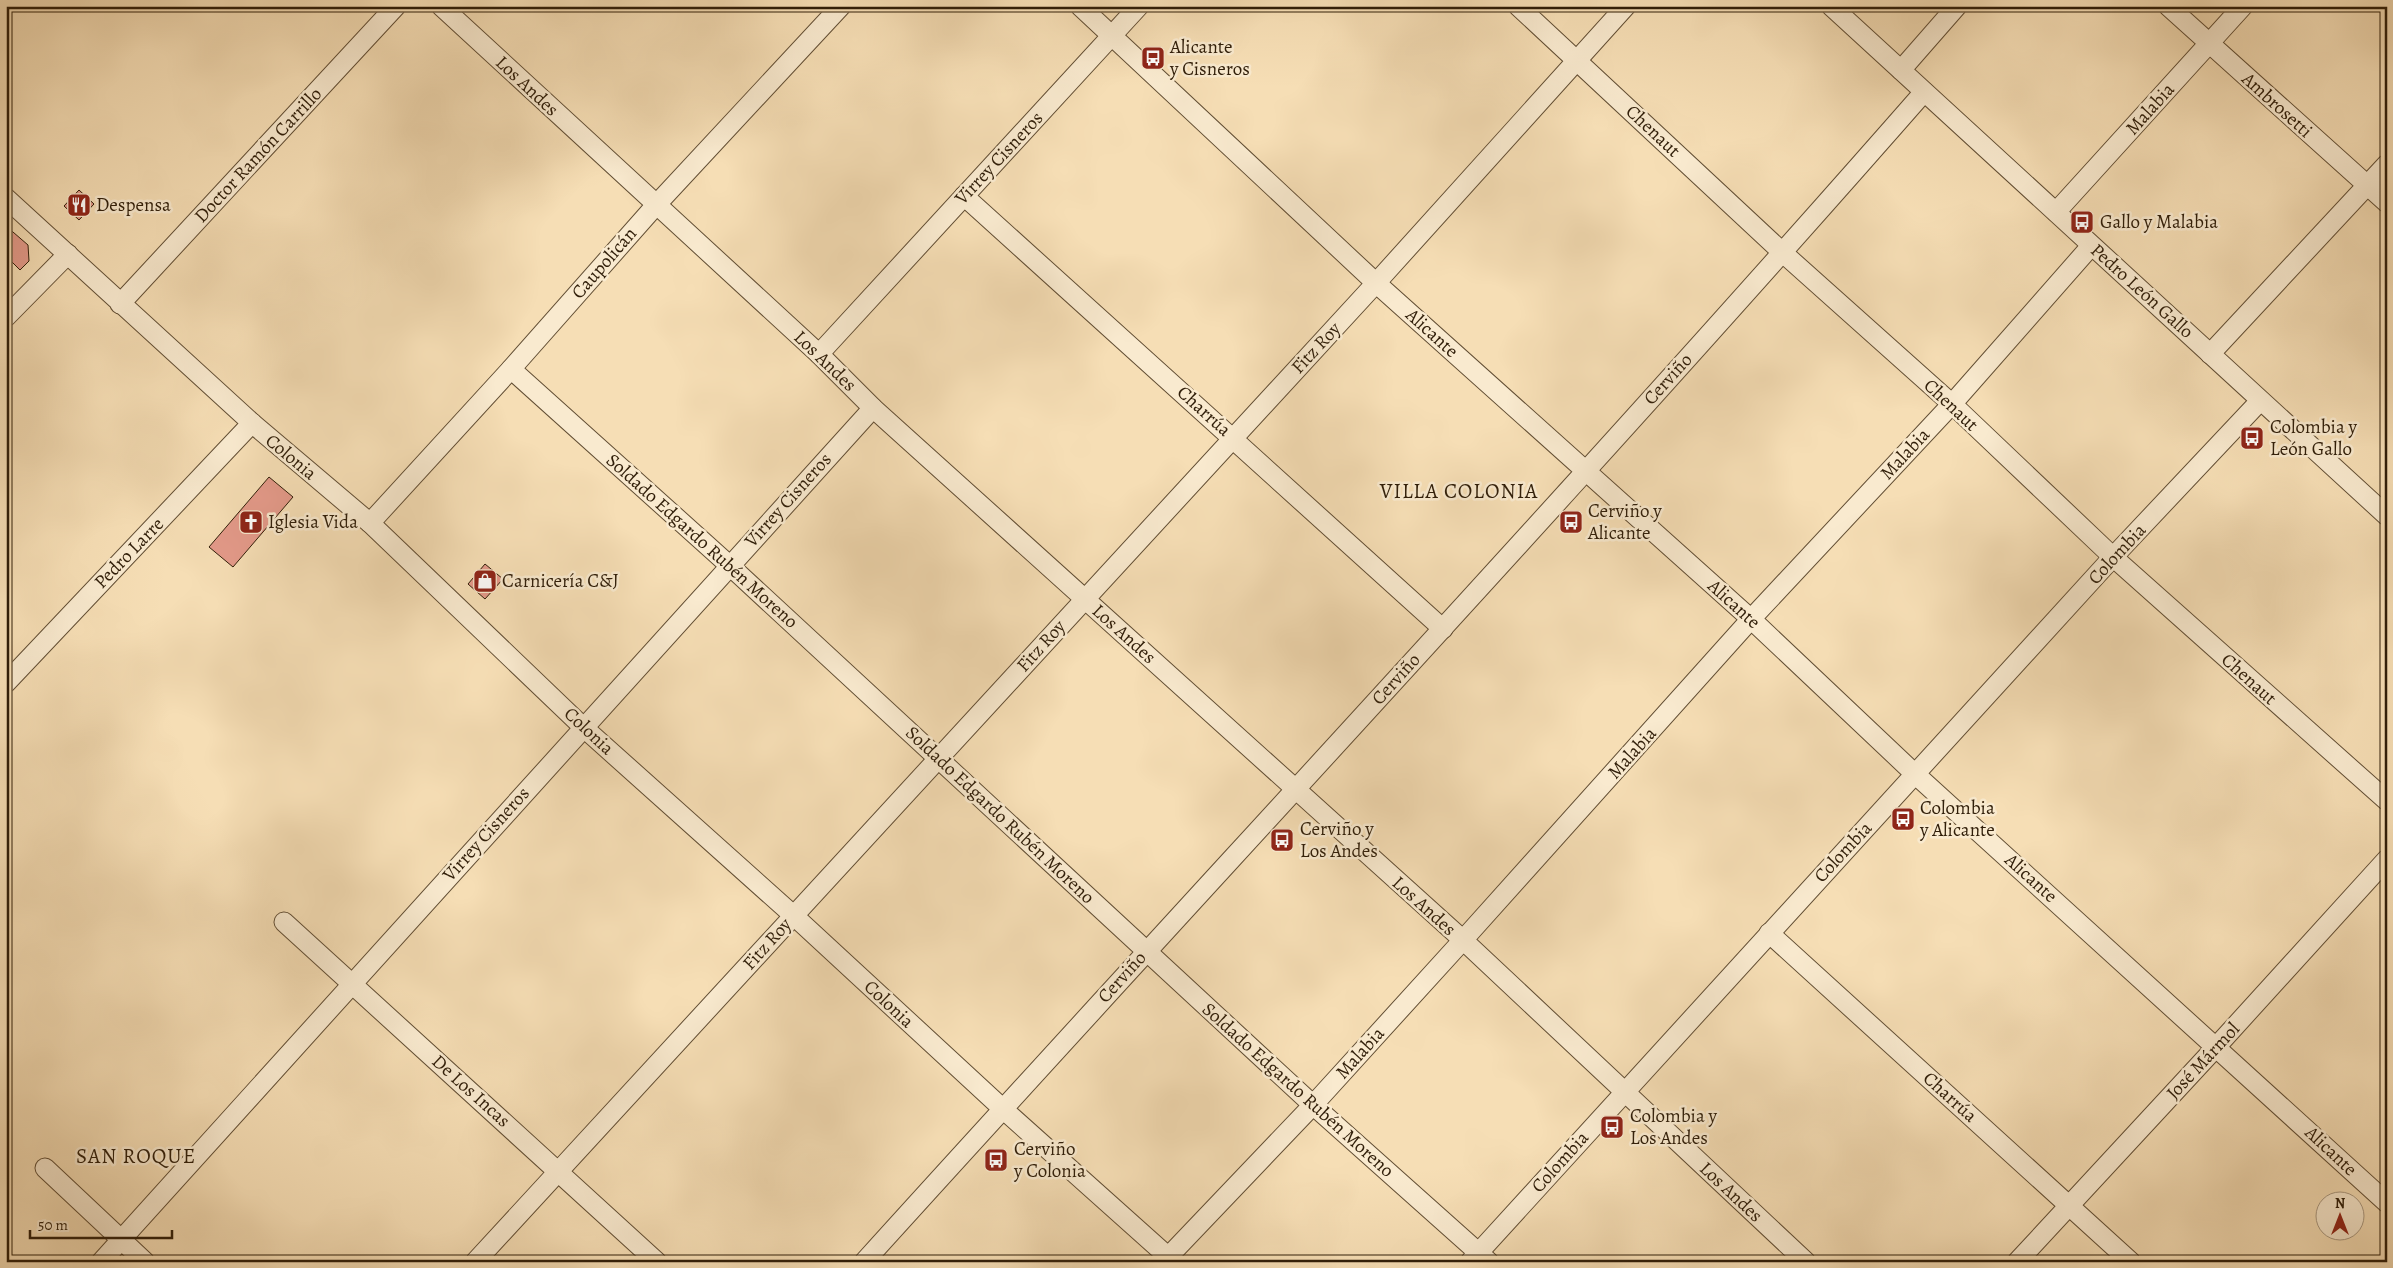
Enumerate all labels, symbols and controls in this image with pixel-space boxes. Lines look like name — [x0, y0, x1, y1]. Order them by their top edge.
place label: Alicante y Cisneros — [1169, 34, 1250, 82]
bus stop icon: Alicante y Cisneros — [1140, 45, 1166, 71]
street label: Los Andes — [490, 50, 564, 122]
street label: Ambrosetti — [2235, 66, 2318, 144]
street label: Malabia — [2120, 77, 2181, 141]
street label: Doctor Ramón Carrillo — [188, 82, 328, 228]
street label: Chenaut — [1620, 99, 1686, 163]
street label: Virrey Cisneros — [948, 106, 1049, 211]
restaurant icon: Despensa — [66, 192, 92, 218]
place label: Despensa — [96, 192, 171, 218]
bus stop icon: Gallo y Malabia — [2069, 209, 2095, 235]
place label: Gallo y Malabia — [2100, 209, 2218, 235]
street label: Caupolicán — [565, 221, 643, 305]
street label: Pedro León Gallo — [2085, 238, 2199, 344]
street label: Alicante — [1399, 302, 1464, 364]
street label: Fitz Roy — [1285, 316, 1347, 380]
street label: Los Andes — [788, 325, 862, 397]
street label: Cerviño — [1638, 347, 1698, 411]
street label: Chenaut — [1918, 373, 1984, 437]
street label: Charrúa — [1171, 380, 1237, 442]
place label: Colombia y León Gallo — [2270, 414, 2358, 462]
street label: Malabia — [1874, 422, 1936, 486]
bus stop icon: Colombia y León Gallo — [2239, 425, 2265, 451]
street label: Colonia — [260, 428, 322, 486]
street label: Virrey Cisneros — [738, 447, 837, 554]
street label: Soldado Edgardo Rubén Moreno — [600, 448, 804, 634]
district label: VILLA COLONIA — [1379, 477, 1538, 505]
place label: Cerviño y Alicante — [1587, 498, 1662, 546]
church icon: Iglesia Vida — [238, 509, 264, 535]
place label: Iglesia Vida — [268, 509, 358, 535]
bus stop icon: Cerviño y Alicante — [1558, 509, 1584, 535]
street label: Pedro Larre — [88, 512, 170, 594]
street label: Colombia — [2082, 518, 2152, 590]
shop icon: Carnicería C&J — [472, 568, 498, 594]
place label: Carnicería C&J — [502, 568, 619, 594]
street label: Alicante — [1701, 573, 1766, 635]
street label: Los Andes — [1086, 598, 1162, 670]
street label: Fitz Roy — [1011, 614, 1072, 678]
street label: Cerviño — [1366, 647, 1426, 711]
street label: Chenaut — [2216, 647, 2282, 711]
street label: Colonia — [558, 701, 620, 761]
street label: Soldado Edgardo Rubén Moreno — [900, 720, 1100, 910]
street label: Malabia — [1602, 721, 1663, 785]
street label: Virrey Cisneros — [436, 781, 535, 888]
place label: Colombia y Alicante — [1919, 795, 1995, 843]
bus stop icon: Colombia y Alicante — [1890, 806, 1916, 832]
place label: Cerviño y Los Andes — [1300, 816, 1378, 864]
street label: Colombia — [1808, 816, 1878, 888]
bus stop icon: Cerviño y Los Andes — [1269, 827, 1295, 853]
street label: Alicante — [1998, 847, 2063, 909]
street label: Los Andes — [1386, 870, 1462, 942]
street label: Fitz Roy — [737, 912, 798, 976]
street label: Cerviño — [1092, 945, 1152, 1009]
street label: Colonia — [858, 974, 920, 1034]
street label: Soldado Edgardo Rubén Moreno — [1196, 997, 1400, 1183]
street label: José Mármol — [2160, 1016, 2246, 1105]
street label: Malabia — [1330, 1021, 1391, 1085]
street label: De Los Incas — [426, 1049, 516, 1133]
street label: Charrúa — [1917, 1066, 1983, 1128]
place label: Colombia y Los Andes — [1630, 1103, 1718, 1151]
bus stop icon: Colombia y Los Andes — [1599, 1114, 1625, 1140]
street label: Alicante — [2299, 1119, 2363, 1182]
street label: Colombia — [1525, 1125, 1595, 1198]
place label: Cerviño y Colonia — [1013, 1136, 1086, 1184]
district label: SAN ROQUE — [76, 1142, 196, 1170]
bus stop icon: Cerviño y Colonia — [983, 1147, 1009, 1173]
street label: Los Andes — [1694, 1156, 1768, 1228]
north arrow — [2316, 1190, 2366, 1240]
text: N — [2335, 1194, 2345, 1213]
scale bar — [30, 1208, 172, 1240]
text: 50 m — [38, 1215, 68, 1235]

